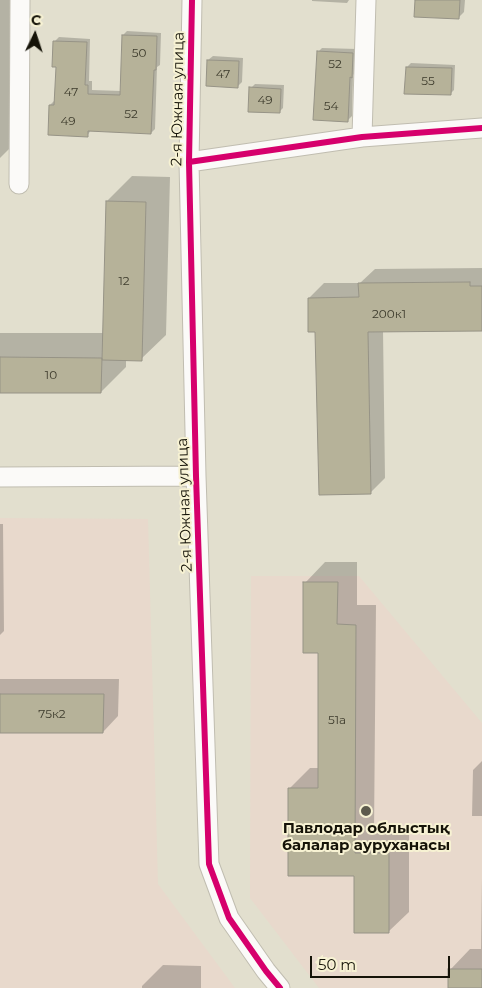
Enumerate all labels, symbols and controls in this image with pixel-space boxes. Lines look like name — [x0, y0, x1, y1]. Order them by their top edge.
north arrow — [10, 10, 60, 60]
text: С — [30, 11, 42, 29]
street label: 2-я Южная улица — [168, 32, 188, 166]
house number: 50 — [132, 46, 146, 60]
house number: 52 — [328, 57, 342, 71]
house number: 47 — [216, 67, 230, 81]
house number: 55 — [421, 74, 435, 88]
house number: 47 — [64, 85, 78, 99]
house number: 49 — [257, 93, 273, 107]
house number: 54 — [324, 99, 338, 113]
house number: 52 — [124, 107, 138, 121]
house number: 49 — [60, 114, 76, 128]
house number: 12 — [118, 274, 130, 288]
house number: 200к1 — [372, 307, 406, 321]
house number: 10 — [45, 368, 57, 382]
street label: 2-я Южная улица — [174, 438, 196, 572]
house number: 75к2 — [38, 707, 66, 721]
house number: 51а — [328, 713, 346, 727]
marker: Павлодар облыстық балалар ауруханасы — [359, 804, 373, 818]
place label: Павлодар облыстық балалар ауруханасы — [282, 820, 450, 855]
scale bar — [312, 946, 452, 978]
text: 50 m — [318, 955, 356, 974]

